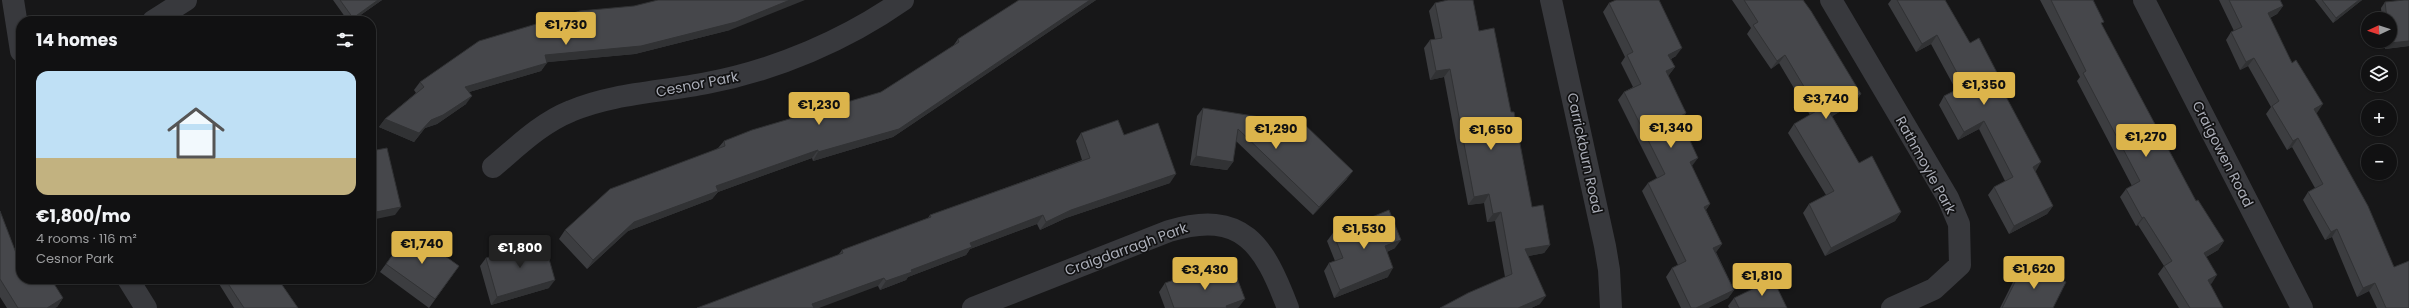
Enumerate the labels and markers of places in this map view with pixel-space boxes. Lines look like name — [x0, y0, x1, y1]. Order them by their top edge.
pin: €1,730 — [533, 12, 599, 46]
pin: €1,350 — [1951, 72, 2017, 106]
pin: €3,740 — [1793, 86, 1859, 120]
pin: €1,230 — [786, 92, 852, 126]
pin: €1,340 — [1638, 115, 1704, 149]
pin: €1,290 — [1243, 116, 1309, 150]
pin: €1,650 — [1458, 117, 1524, 151]
pin: €1,270 — [2113, 124, 2179, 158]
pin: €1,530 — [1331, 216, 1397, 250]
pin: €1,740 — [389, 231, 455, 265]
pin: €1,800 — [487, 235, 553, 269]
pin: €1,620 — [2001, 256, 2067, 290]
pin: €3,430 — [1172, 257, 1238, 291]
pin: €1,810 — [1729, 263, 1795, 297]

